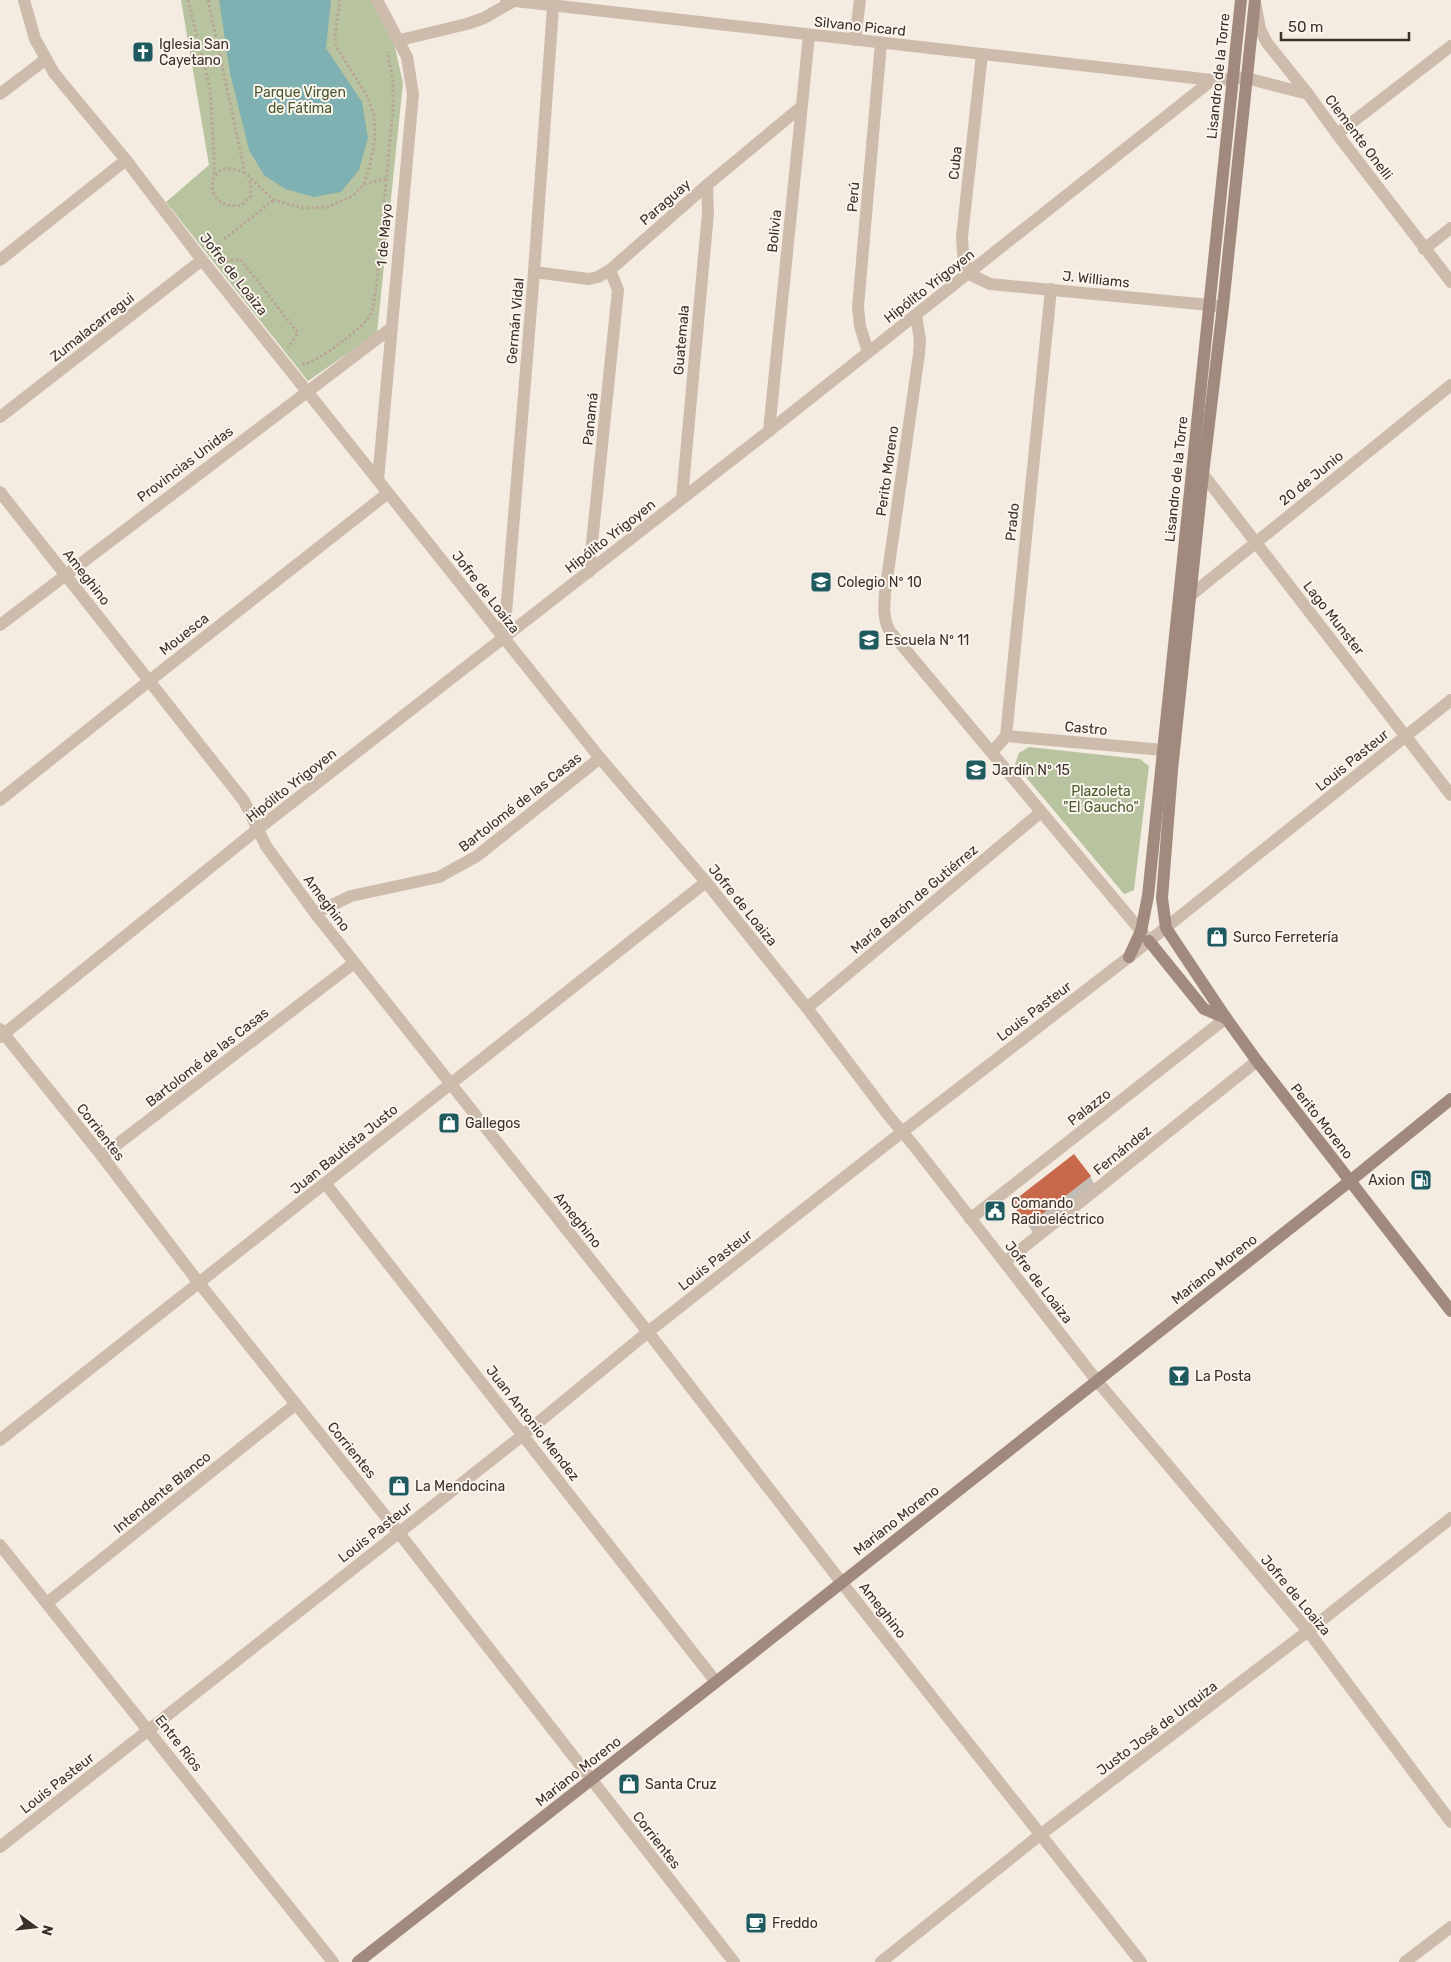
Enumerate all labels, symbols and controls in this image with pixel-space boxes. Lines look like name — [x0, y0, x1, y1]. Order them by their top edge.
scale bar — [1281, 10, 1408, 42]
street label: Lisandro de la Torre — [1203, 12, 1234, 140]
street label: Silvano Picard — [813, 13, 907, 40]
text: 50 m — [1288, 18, 1323, 36]
place label: Iglesia San Cayetano — [159, 36, 229, 69]
church icon: Iglesia San Cayetano — [131, 40, 155, 64]
park label: Parque Virgen de Fátima — [254, 84, 346, 117]
street label: Clemente Onelli — [1321, 91, 1396, 183]
street label: Cuba — [945, 145, 966, 181]
street label: Paraguay — [637, 176, 694, 229]
street label: Perú — [844, 181, 863, 213]
street label: 1 de Mayo — [373, 203, 396, 267]
street label: Bolivia — [764, 209, 785, 253]
street label: Jofre de Loaiza — [196, 230, 271, 319]
street label: Hipólito Yrigoyen — [881, 246, 978, 327]
street label: J. Williams — [1062, 268, 1130, 291]
street label: Germán Vidal — [503, 277, 528, 365]
street label: Zumalacarregui — [47, 289, 138, 365]
street label: Guatemala — [670, 304, 693, 376]
street label: Panamá — [579, 392, 602, 446]
street label: Lisandro de la Torre — [1161, 415, 1192, 543]
street label: Provincias Unidas — [134, 423, 237, 506]
street label: Perito Moreno — [873, 425, 902, 517]
street label: 20 de Junio — [1276, 447, 1347, 509]
street label: Hipólito Yrigoyen — [562, 496, 659, 577]
street label: Prado — [1002, 502, 1023, 542]
street label: Ameghino — [59, 546, 114, 609]
street label: Jofre de Loaiza — [448, 548, 523, 637]
school or university icon: Colegio Nº 10 — [809, 570, 833, 594]
place label: Colegio Nº 10 — [837, 574, 922, 591]
street label: Lago Munster — [1299, 578, 1368, 659]
street label: Mouesca — [156, 610, 212, 659]
school or university icon: Escuela Nº 11 — [857, 628, 881, 652]
place label: Escuela Nº 11 — [885, 632, 969, 649]
street label: Castro — [1064, 718, 1108, 739]
street label: Louis Pasteur — [1312, 725, 1393, 795]
street label: Hipólito Yrigoyen — [243, 745, 340, 826]
street label: Bartolomé de las Casas — [455, 749, 585, 856]
school or university icon: Jardín Nº 15 — [964, 758, 988, 782]
place label: Jardín Nº 15 — [992, 762, 1070, 779]
park label: Plazoleta "El Gaucho" — [1063, 783, 1139, 816]
street label: María Barón de Gutiérrez — [847, 841, 981, 958]
street label: Jofre de Loaiza — [705, 861, 781, 950]
street label: Ameghino — [300, 872, 353, 935]
shop icon: Surco Ferretería — [1205, 925, 1229, 949]
place label: Surco Ferretería — [1233, 929, 1338, 946]
street label: Louis Pasteur — [994, 977, 1075, 1045]
street label: Bartolomé de las Casas — [142, 1004, 272, 1111]
street label: Perito Moreno — [1287, 1080, 1356, 1162]
street label: Palazzo — [1064, 1085, 1114, 1129]
street label: Corrientes — [73, 1100, 128, 1164]
street label: Juan Bautista Justo — [287, 1101, 401, 1198]
shop icon: Gallegos — [437, 1111, 461, 1135]
place label: Gallegos — [465, 1115, 520, 1132]
street label: Fernández — [1090, 1122, 1155, 1179]
fuel station icon: Axion — [1409, 1168, 1433, 1192]
place label: Axion — [1368, 1172, 1405, 1189]
street label: Ameghino — [550, 1189, 605, 1251]
place label: Comando Radioeléctrico — [1011, 1195, 1104, 1228]
public building icon: Comando Radioeléctrico — [983, 1199, 1007, 1223]
street label: Louis Pasteur — [675, 1226, 756, 1294]
street label: Mariano Moreno — [1168, 1231, 1260, 1308]
street label: Jofre de Loaiza — [1001, 1238, 1076, 1327]
street label: Juan Antonio Mendez — [482, 1362, 583, 1484]
bar icon: La Posta — [1167, 1364, 1191, 1388]
place label: La Posta — [1195, 1368, 1251, 1385]
street label: Corrientes — [324, 1419, 380, 1482]
street label: Intendente Blanco — [110, 1448, 214, 1537]
shop icon: La Mendocina — [387, 1474, 411, 1498]
place label: La Mendocina — [415, 1478, 505, 1495]
street label: Mariano Moreno — [850, 1482, 942, 1559]
street label: Louis Pasteur — [335, 1498, 416, 1566]
street label: Jofre de Loaiza — [1257, 1552, 1334, 1639]
street label: Ameghino — [855, 1579, 910, 1642]
street label: Justo José de Urquiza — [1094, 1678, 1221, 1779]
street label: Entre Ríos — [151, 1712, 206, 1775]
street label: Mariano Moreno — [532, 1733, 624, 1810]
street label: Louis Pasteur — [17, 1749, 98, 1817]
shop icon: Santa Cruz — [617, 1772, 641, 1796]
place label: Santa Cruz — [645, 1776, 717, 1793]
street label: Corrientes — [629, 1808, 684, 1872]
north arrow — [10, 1902, 60, 1952]
cafe icon: Freddo — [744, 1911, 768, 1935]
place label: Freddo — [772, 1915, 818, 1932]
text: N — [38, 1923, 57, 1937]

